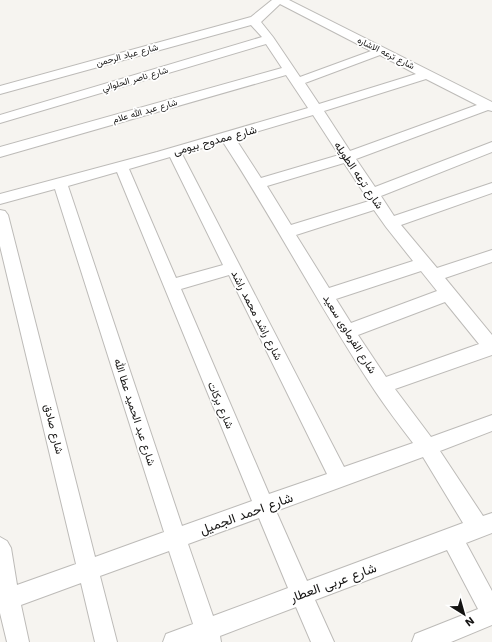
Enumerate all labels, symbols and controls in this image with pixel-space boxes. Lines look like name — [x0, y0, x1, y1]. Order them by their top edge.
street label: شارع ترعه الاشاره — [355, 35, 416, 72]
street label: شارع عباد الرحمن — [95, 42, 159, 69]
street label: شارع ناصر الحلواني — [101, 65, 170, 95]
street label: شارع عبد الله علام — [111, 96, 179, 126]
street label: شارع ممدوح بيومى — [172, 123, 259, 159]
street label: شارع ترعه الطويله — [330, 139, 386, 212]
street label: شارع راشد محمد راشد — [227, 268, 285, 363]
street label: شارع الفرماوى سعيد — [319, 292, 379, 377]
street label: شارع عبد الحميد عطا الله — [110, 357, 158, 468]
street label: شارع بركات — [204, 380, 236, 431]
street label: شارع صادق — [40, 403, 66, 456]
street label: شارع احمد الجميل — [198, 490, 295, 539]
street label: شارع عربى العطار — [287, 560, 379, 607]
north arrow — [444, 594, 484, 634]
text: N — [463, 614, 477, 629]

